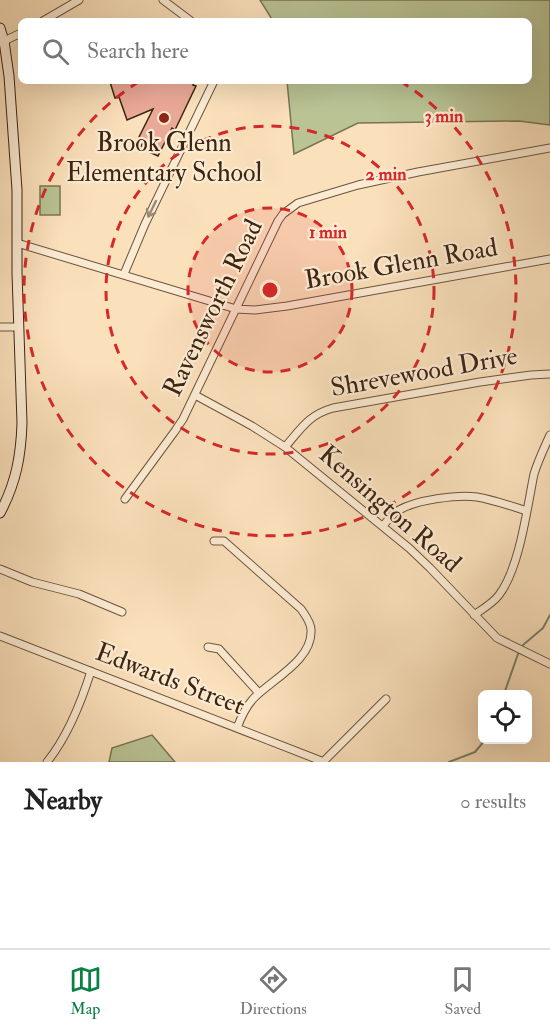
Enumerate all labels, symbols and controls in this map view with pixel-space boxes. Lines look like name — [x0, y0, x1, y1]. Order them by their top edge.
search box — [18, 18, 532, 84]
icon: search — [39, 35, 72, 68]
text: Search here — [87, 37, 189, 65]
text: 3 min — [425, 105, 464, 128]
marker: Brook Glenn Elementary School — [157, 111, 171, 125]
place label: Brook Glenn Elementary School — [66, 127, 262, 189]
text: 2 min — [366, 163, 407, 186]
one-way arrow — [146, 200, 158, 218]
street label: Ravensworth Road — [156, 214, 270, 402]
text: 1 min — [309, 221, 348, 244]
street label: Brook Glenn Road — [302, 231, 500, 297]
centre of rings — [260, 280, 280, 300]
street label: Shrevewood Drive — [328, 340, 520, 404]
street label: Kensington Road — [312, 438, 468, 580]
street label: Edwards Street — [91, 636, 249, 722]
map controls — [478, 690, 532, 744]
button: locate — [478, 690, 532, 744]
text: Nearby — [24, 785, 102, 817]
text: 0 results — [460, 789, 526, 814]
tab: Map — [69, 963, 102, 1019]
tab: Directions — [240, 963, 307, 1019]
tab: Saved — [445, 963, 481, 1019]

